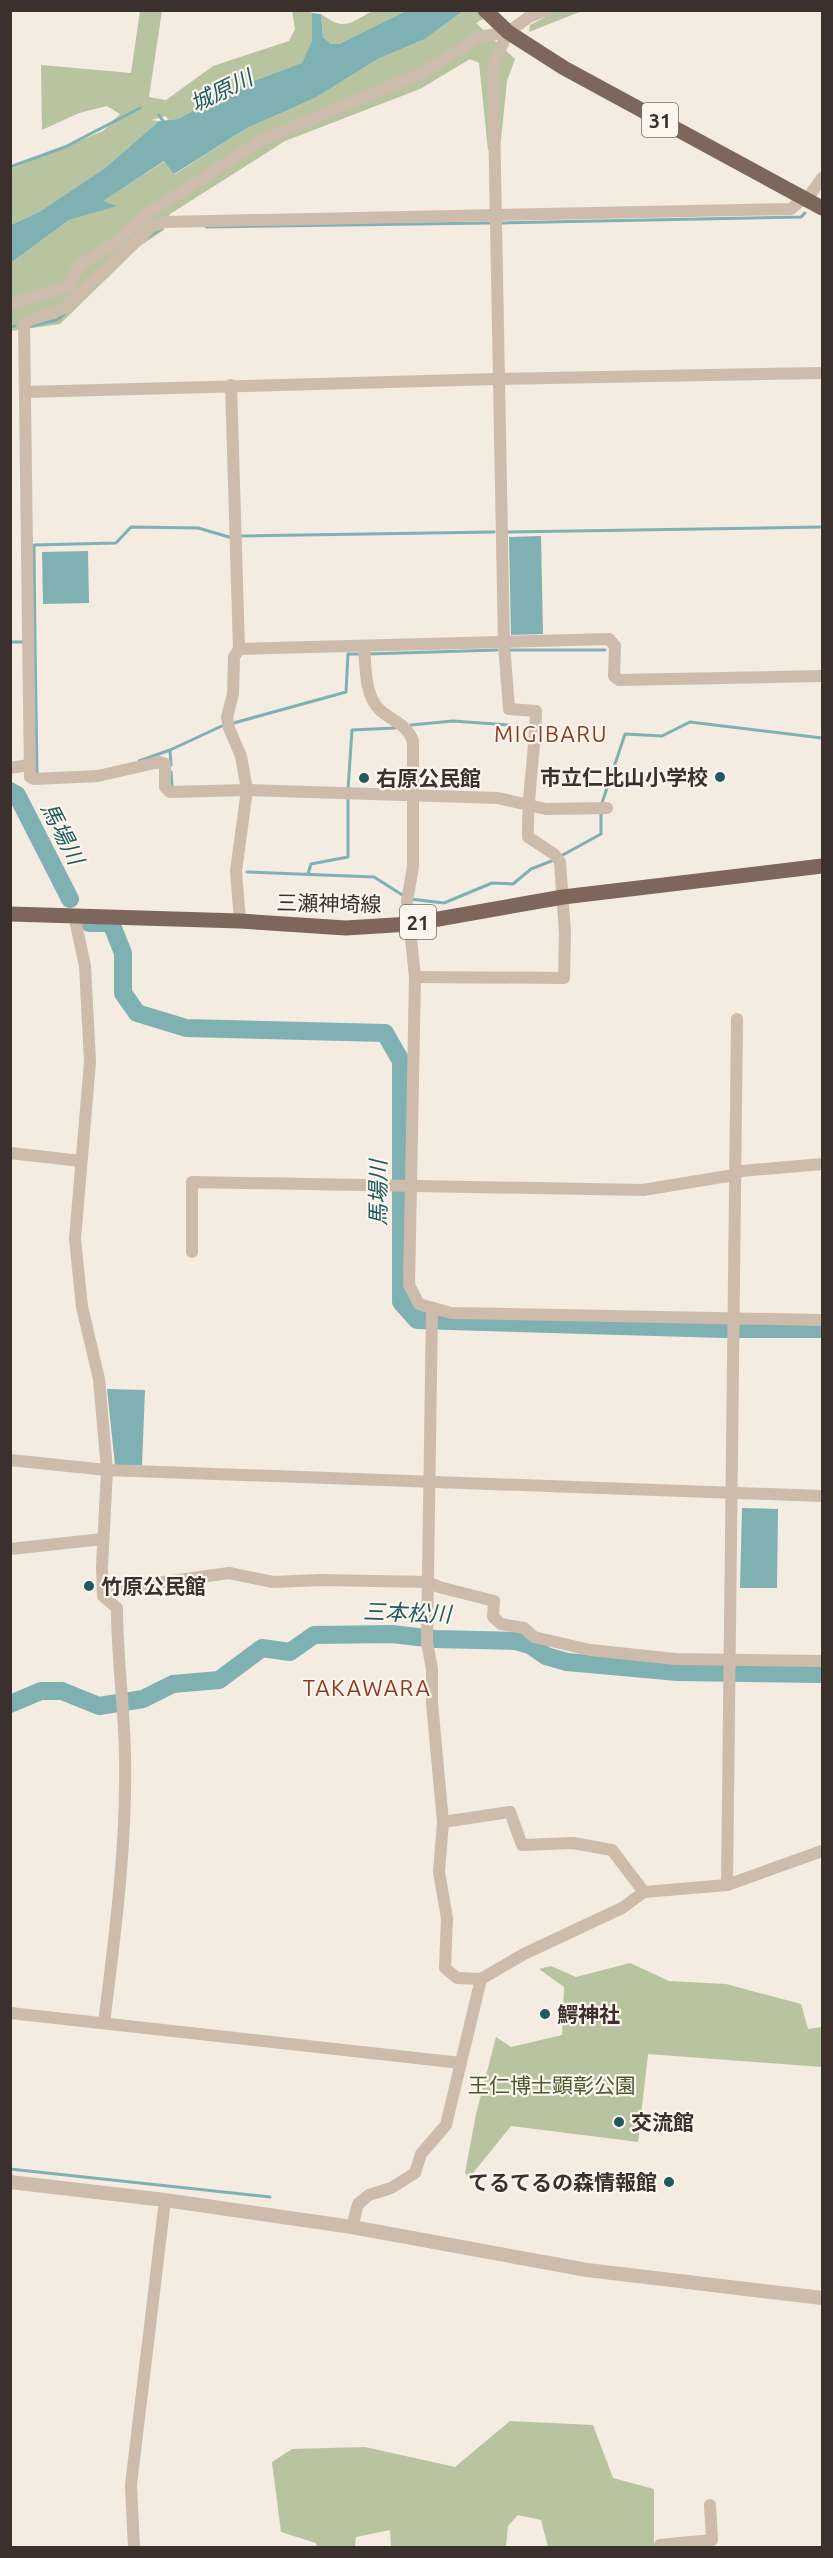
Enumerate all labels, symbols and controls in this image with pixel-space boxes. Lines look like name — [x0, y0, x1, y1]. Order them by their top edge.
water label: 城原川 — [186, 63, 258, 116]
road number: 31 — [642, 103, 678, 137]
district label: MIGIBARU — [494, 721, 608, 746]
place label: 市立仁比山小学校 — [540, 765, 708, 789]
place label: 右原公民館 — [376, 766, 481, 790]
marker: 市立仁比山小学校 — [713, 770, 727, 784]
marker: 右原公民館 — [357, 771, 371, 785]
water label: 馬場川 — [37, 798, 90, 870]
street label: 三瀬神埼線 — [276, 890, 382, 916]
road number: 21 — [400, 905, 436, 939]
water label: 馬場川 — [365, 1158, 390, 1226]
place label: 竹原公民館 — [101, 1574, 206, 1598]
marker: 竹原公民館 — [82, 1579, 96, 1593]
water label: 三本松川 — [363, 1598, 453, 1626]
district label: TAKAWARA — [303, 1675, 431, 1700]
place label: 鰐神社 — [557, 2002, 620, 2026]
marker: 鰐神社 — [538, 2007, 552, 2021]
park label: 王仁博士顕彰公園 — [468, 2073, 636, 2097]
place label: 交流館 — [631, 2110, 694, 2134]
marker: 交流館 — [612, 2115, 626, 2129]
place label: てるてるの森情報館 — [468, 2170, 657, 2194]
marker: てるてるの森情報館 — [662, 2175, 676, 2189]

